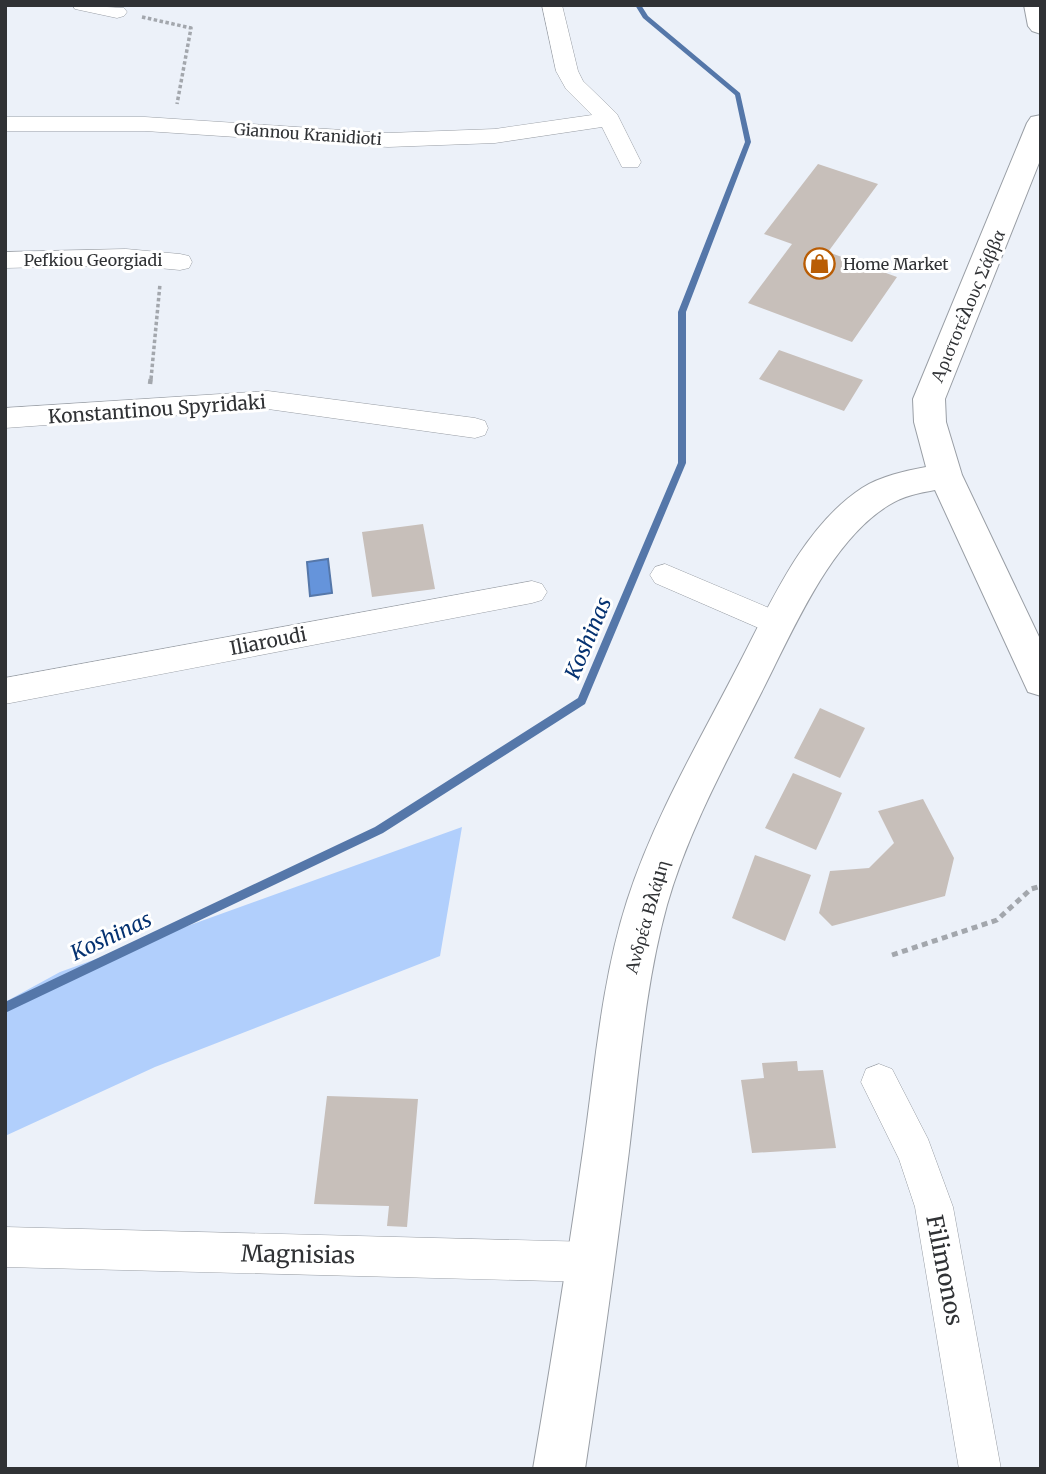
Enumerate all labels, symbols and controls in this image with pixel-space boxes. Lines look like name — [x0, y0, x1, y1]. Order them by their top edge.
street label: Giannou Kranidioti — [233, 119, 383, 149]
street label: Αριστοτέλους Σάββα — [924, 226, 1010, 386]
shop icon: Home Market — [803, 247, 837, 281]
street label: Pefkiou Georgiadi — [24, 250, 162, 270]
place label: Home Market — [843, 254, 949, 274]
street label: Konstantinou Spyridaki — [47, 389, 267, 429]
water label: Koshinas — [558, 593, 617, 684]
street label: Iliaroudi — [228, 622, 308, 660]
street label: Ανδρέα Βλάμη — [618, 857, 674, 977]
water label: Koshinas — [65, 905, 156, 967]
street label: Filimonos — [920, 1212, 970, 1328]
street label: Magnisias — [241, 1239, 355, 1269]

